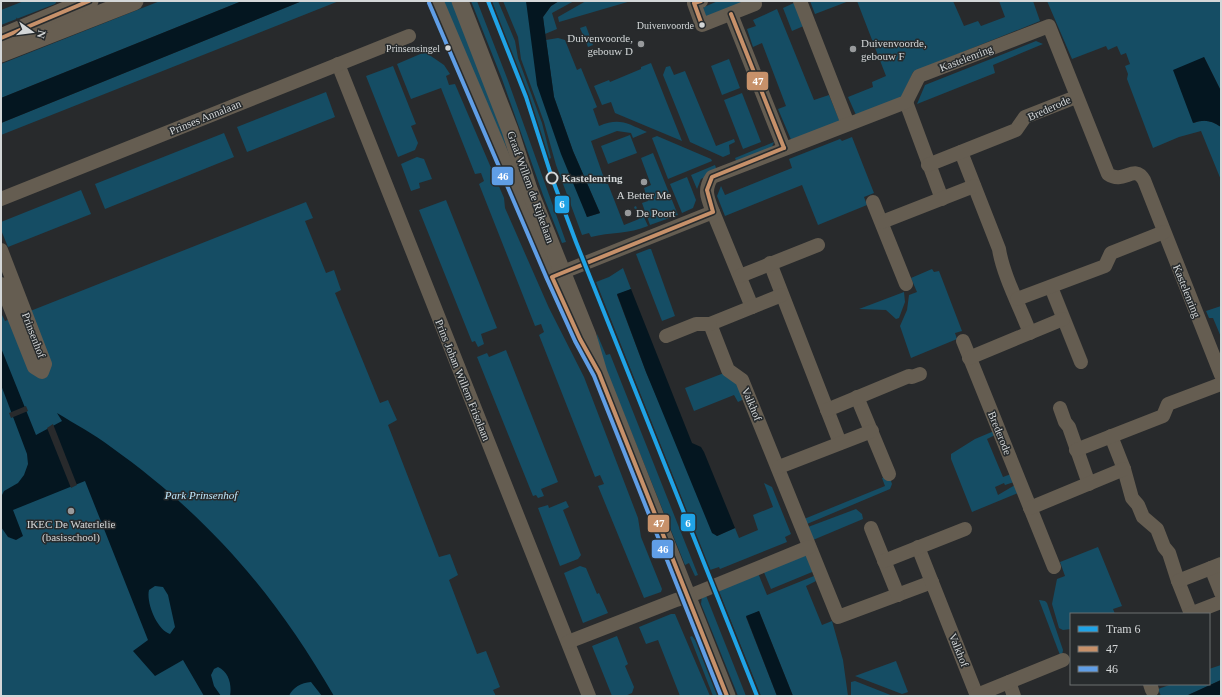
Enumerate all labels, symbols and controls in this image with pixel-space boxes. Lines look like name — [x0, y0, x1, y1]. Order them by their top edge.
north arrow — [12, 12, 52, 52]
place label: Duivenvoorde — [637, 20, 695, 31]
marker: Duivenvoorde — [697, 20, 707, 30]
text: N — [35, 29, 48, 40]
place label: Duivenvoorde, gebouw D — [567, 32, 633, 57]
place label: Duivenvoorde, gebouw F — [861, 37, 927, 62]
marker: Duivenvoorde, gebouw D — [636, 39, 646, 49]
street label: Kastelenring — [938, 42, 995, 74]
place label: Prinsensingel — [386, 43, 440, 54]
marker: Prinsensingel — [443, 43, 453, 53]
marker: Duivenvoorde, gebouw F — [848, 44, 858, 54]
line badge: 47 — [746, 71, 769, 91]
text: 47 — [753, 75, 764, 87]
street label: Brederode — [1026, 93, 1072, 123]
street label: Prinses Annalaan — [167, 97, 243, 137]
street label: Graaf Willem de Rijkelaan — [505, 129, 557, 245]
line badge: 46 — [491, 166, 514, 186]
text: 46 — [498, 170, 509, 182]
marker: Kastelenring — [545, 171, 559, 185]
place label: Kastelenring — [562, 172, 623, 184]
marker: A Better Me — [639, 177, 649, 187]
place label: A Better Me — [617, 189, 671, 201]
line badge: 6 — [554, 195, 570, 214]
text: 6 — [559, 198, 565, 210]
place label: De Poort — [636, 207, 675, 219]
marker: De Poort — [623, 208, 633, 218]
street label: Kastelenring — [1171, 263, 1203, 320]
street label: Prinsenhof — [20, 311, 48, 360]
street label: Prins Johan Willem Frisolaan — [433, 318, 493, 443]
street label: Valkhof — [740, 386, 764, 423]
street label: Brederode — [986, 410, 1014, 457]
park label: Park Prinsenhof — [164, 489, 239, 501]
marker: IKEC De Waterlelie (basisschool) — [66, 506, 76, 516]
line badge: 6 — [680, 513, 696, 532]
line badge: 47 — [647, 514, 670, 533]
text: 47 — [654, 517, 665, 529]
text: 6 — [685, 517, 691, 529]
place label: IKEC De Waterlelie (basisschool) — [27, 518, 115, 544]
line badge: 46 — [651, 539, 674, 559]
text: 46 — [658, 543, 669, 555]
legend — [1070, 613, 1210, 685]
text: Tram 6 — [1106, 622, 1141, 636]
street label: Valkhof — [947, 632, 971, 669]
text: 47 — [1106, 642, 1118, 656]
text: 46 — [1106, 662, 1118, 676]

